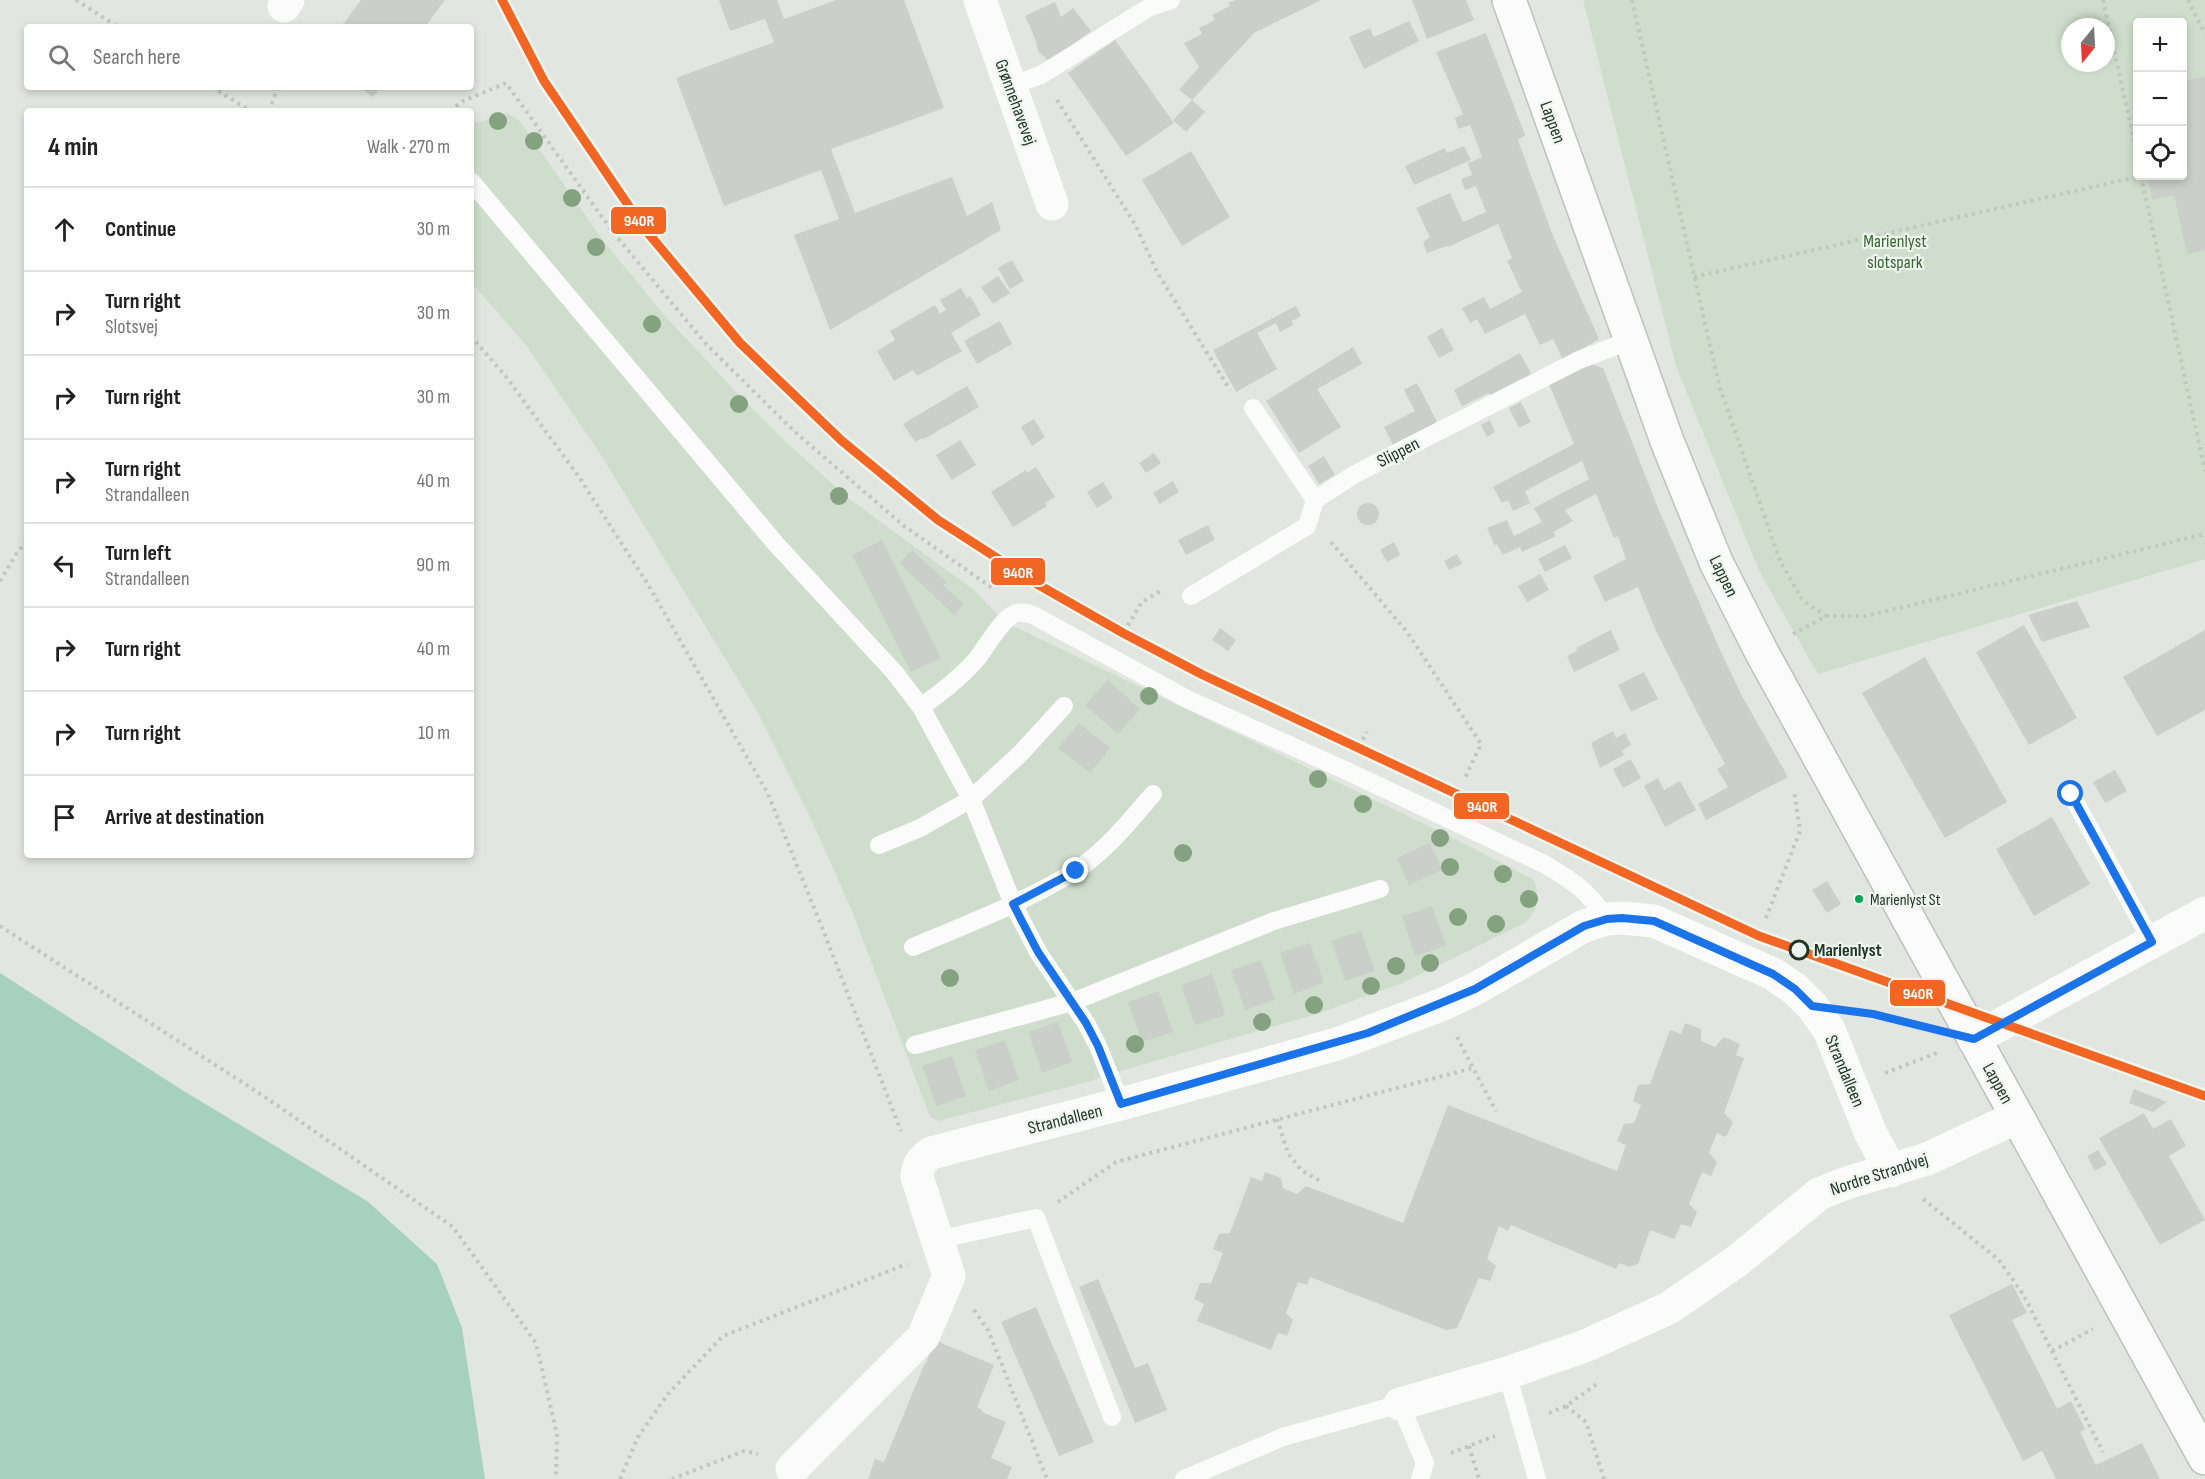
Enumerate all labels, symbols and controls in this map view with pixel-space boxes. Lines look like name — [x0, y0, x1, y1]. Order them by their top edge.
north arrow — [2061, 18, 2115, 72]
map controls — [2133, 18, 2187, 180]
button: + — [2133, 18, 2187, 72]
search box — [24, 24, 474, 90]
icon: search — [45, 41, 78, 74]
text: Search here — [93, 44, 180, 71]
street label: Grønnehavevej — [990, 56, 1041, 148]
button: − — [2133, 72, 2187, 126]
street label: Lappen — [1535, 98, 1570, 146]
button: locate — [2133, 126, 2187, 180]
text: 4 min — [48, 132, 98, 163]
text: Walk · 270 m — [367, 135, 450, 159]
line badge: 940R — [610, 206, 667, 235]
text: 940R — [624, 212, 654, 231]
icon: ahead — [48, 213, 81, 246]
text: Continue — [105, 216, 176, 243]
text: 30 m — [417, 217, 450, 241]
park label: Marienlyst slotspark — [1863, 231, 1927, 273]
text: Turn right — [105, 288, 181, 315]
icon: right — [48, 297, 81, 330]
text: 30 m — [417, 301, 450, 325]
text: Slotsvej — [105, 315, 158, 339]
icon: right — [48, 381, 81, 414]
text: Turn right — [105, 384, 181, 411]
text: 30 m — [417, 385, 450, 409]
street label: Slippen — [1374, 433, 1423, 472]
text: Turn right — [105, 456, 181, 483]
icon: right — [48, 465, 81, 498]
text: 40 m — [417, 469, 450, 493]
text: Strandalleen — [105, 483, 189, 507]
text: Turn left — [105, 540, 171, 567]
icon: left — [48, 549, 81, 582]
street label: Lappen — [1705, 552, 1743, 600]
text: 90 m — [416, 553, 450, 577]
line badge: 940R — [990, 557, 1046, 586]
text: 940R — [1003, 564, 1033, 583]
text: Strandalleen — [105, 567, 189, 591]
icon: right — [48, 633, 81, 666]
text: Turn right — [105, 636, 181, 663]
text: 40 m — [417, 637, 450, 661]
icon: right — [48, 717, 81, 750]
text: Turn right — [105, 720, 181, 747]
text: 10 m — [418, 721, 450, 745]
route start — [2057, 780, 2083, 806]
line badge: 940R — [1453, 792, 1510, 820]
text: 940R — [1467, 798, 1497, 817]
icon: arrive — [48, 801, 81, 834]
text: Arrive at destination — [105, 804, 264, 831]
route end — [1062, 857, 1088, 883]
place label: Marienlyst St — [1870, 891, 1941, 910]
marker: Marienlyst St — [1853, 893, 1865, 905]
marker: Marienlyst — [1789, 940, 1809, 960]
place label: Marienlyst — [1814, 940, 1882, 961]
line badge: 940R — [1889, 979, 1946, 1007]
text: 940R — [1903, 985, 1933, 1004]
street label: Strandalleen — [1820, 1032, 1869, 1110]
street label: Lappen — [1978, 1059, 2017, 1107]
street label: Strandalleen — [1026, 1100, 1105, 1139]
street label: Nordre Strandvej — [1828, 1149, 1931, 1200]

